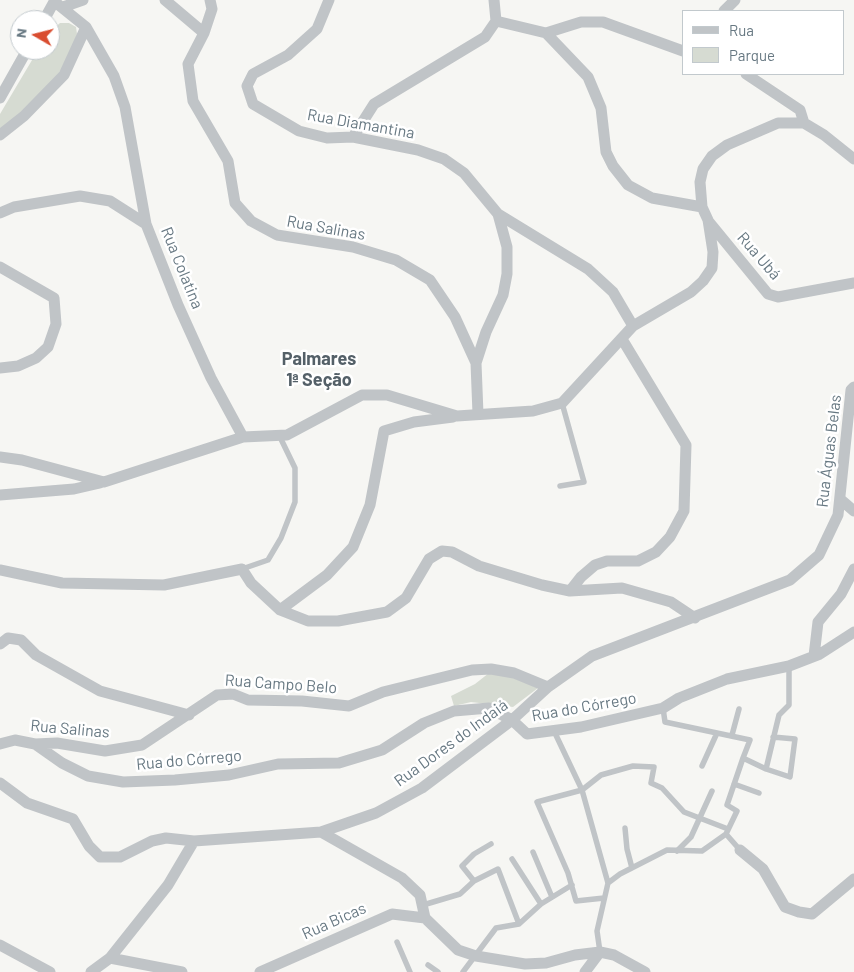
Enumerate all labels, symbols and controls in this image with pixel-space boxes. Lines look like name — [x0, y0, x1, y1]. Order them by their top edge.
north arrow — [10, 10, 60, 60]
legend — [682, 10, 844, 75]
text: Rua — [729, 21, 754, 39]
text: N — [12, 27, 30, 39]
text: Parque — [729, 46, 775, 64]
street label: Rua Diamantina — [306, 105, 416, 143]
street label: Rua Salinas — [285, 212, 367, 244]
street label: Rua Colatina — [157, 224, 207, 312]
street label: Rua Ubá — [733, 228, 785, 284]
district label: Palmares 1ª Seção — [282, 348, 356, 390]
street label: Rua Águas Belas — [813, 394, 845, 508]
street label: Rua Campo Belo — [224, 671, 338, 697]
street label: Rua do Córrego — [530, 688, 638, 726]
street label: Rua Dores do Indaiá — [390, 695, 512, 791]
street label: Rua Salinas — [30, 716, 110, 742]
street label: Rua do Córrego — [135, 746, 243, 774]
street label: Rua Bicas — [299, 898, 369, 944]

